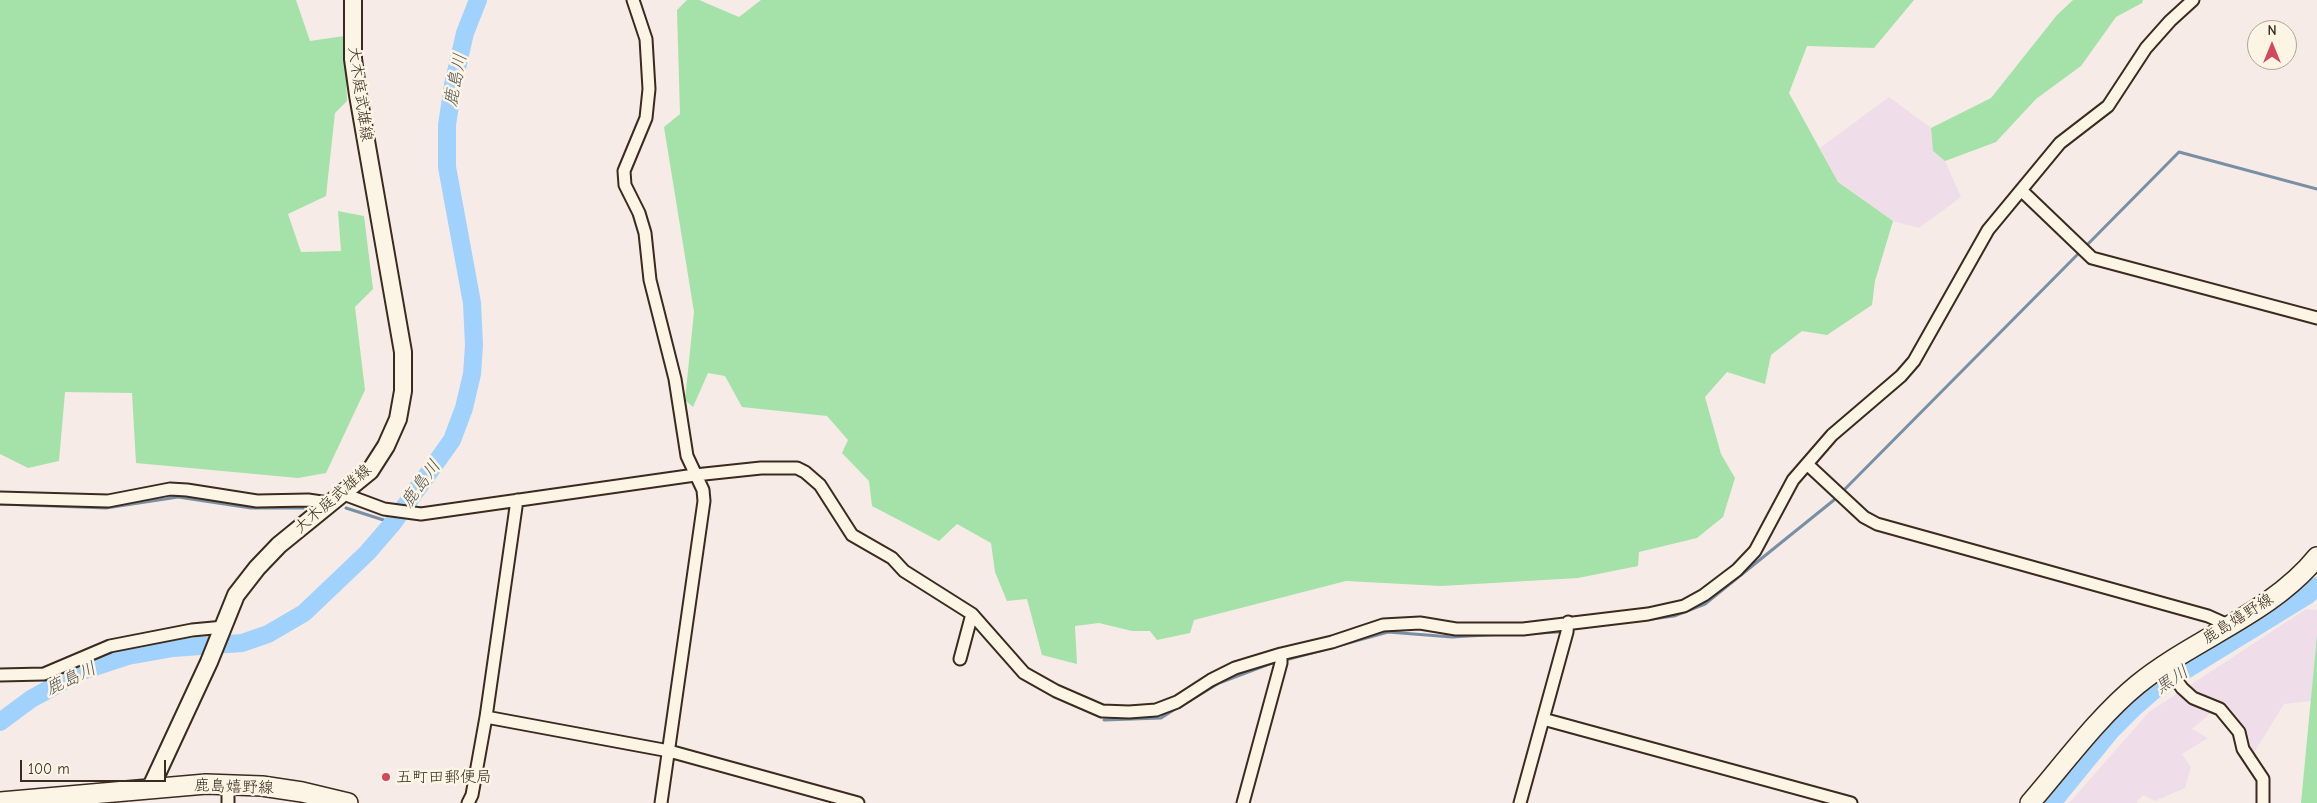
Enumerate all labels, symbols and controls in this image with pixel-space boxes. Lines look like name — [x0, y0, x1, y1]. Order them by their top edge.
north arrow — [2247, 20, 2297, 70]
text: N — [2267, 22, 2277, 39]
street label: 大木庭武雄線 — [344, 45, 376, 143]
water label: 鹿島川 — [440, 51, 472, 109]
water label: 鹿島川 — [396, 456, 446, 512]
street label: 大木庭武雄線 — [290, 460, 376, 538]
street label: 鹿島嬉野線 — [2199, 590, 2277, 648]
water label: 鹿島川 — [42, 658, 100, 700]
water label: 黒川 — [2151, 661, 2193, 699]
scale bar — [22, 750, 169, 782]
text: 100 m — [28, 760, 70, 778]
place label: 五町田郵便局 — [396, 767, 492, 787]
marker: 五町田郵便局 — [380, 771, 392, 783]
street label: 鹿島嬉野線 — [194, 776, 274, 798]

